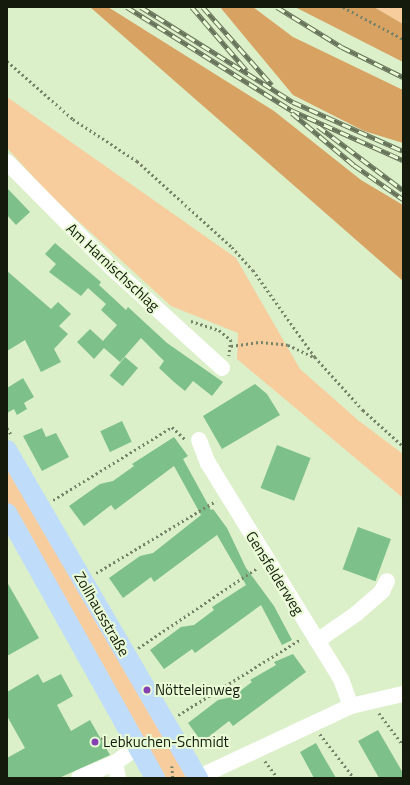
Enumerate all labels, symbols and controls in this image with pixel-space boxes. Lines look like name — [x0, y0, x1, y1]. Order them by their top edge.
street label: Am Harnischschlag — [63, 219, 163, 315]
street label: Gensfelderweg — [242, 528, 308, 618]
street label: Zollhausstraße — [71, 569, 133, 659]
place label: Nötteleinweg — [155, 681, 240, 699]
marker: Nötteleinweg — [142, 685, 152, 695]
place label: Lebkuchen-Schmidt — [103, 733, 229, 751]
marker: Lebkuchen-Schmidt — [90, 737, 100, 747]

